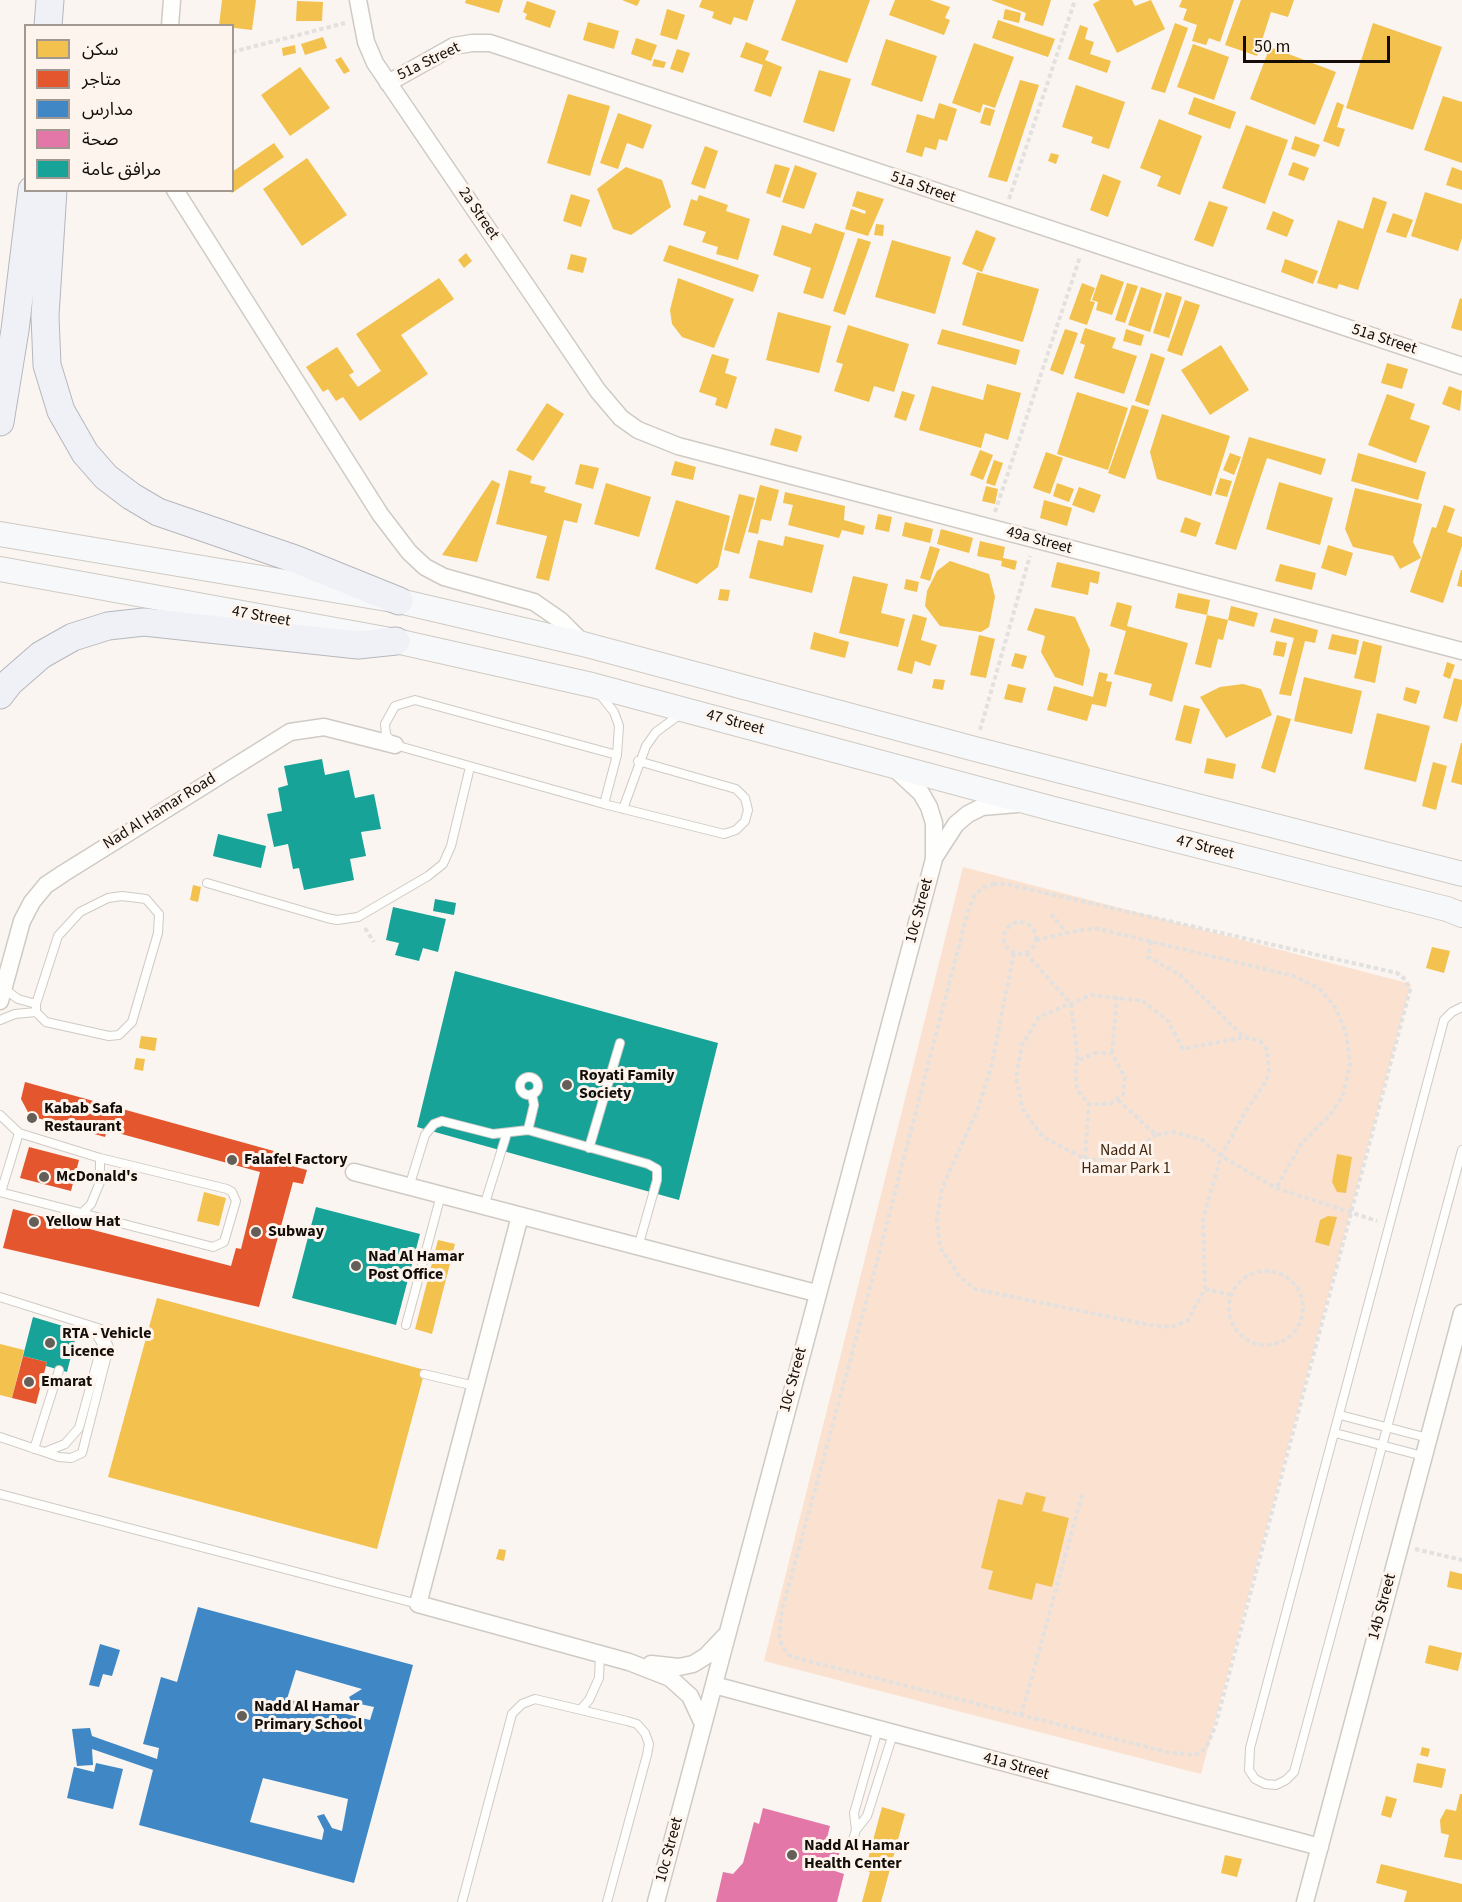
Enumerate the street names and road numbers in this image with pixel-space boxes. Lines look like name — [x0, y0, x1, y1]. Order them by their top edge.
street label: 51a Street — [395, 39, 463, 85]
street label: 51a Street — [888, 168, 958, 208]
street label: 2a Street — [453, 184, 503, 244]
street label: 51a Street — [1349, 320, 1419, 360]
street label: 49a Street — [1004, 523, 1074, 559]
street label: 47 Street — [230, 602, 292, 632]
street label: 47 Street — [704, 706, 766, 740]
street label: Nad Al Hamar Road — [100, 770, 220, 854]
street label: 47 Street — [1174, 832, 1236, 864]
street label: 10c Street — [902, 876, 938, 946]
street label: 10c Street — [776, 1345, 812, 1415]
street label: 14b Street — [1365, 1572, 1401, 1642]
street label: 41a Street — [981, 1749, 1051, 1785]
street label: 10c Street — [652, 1815, 688, 1885]

